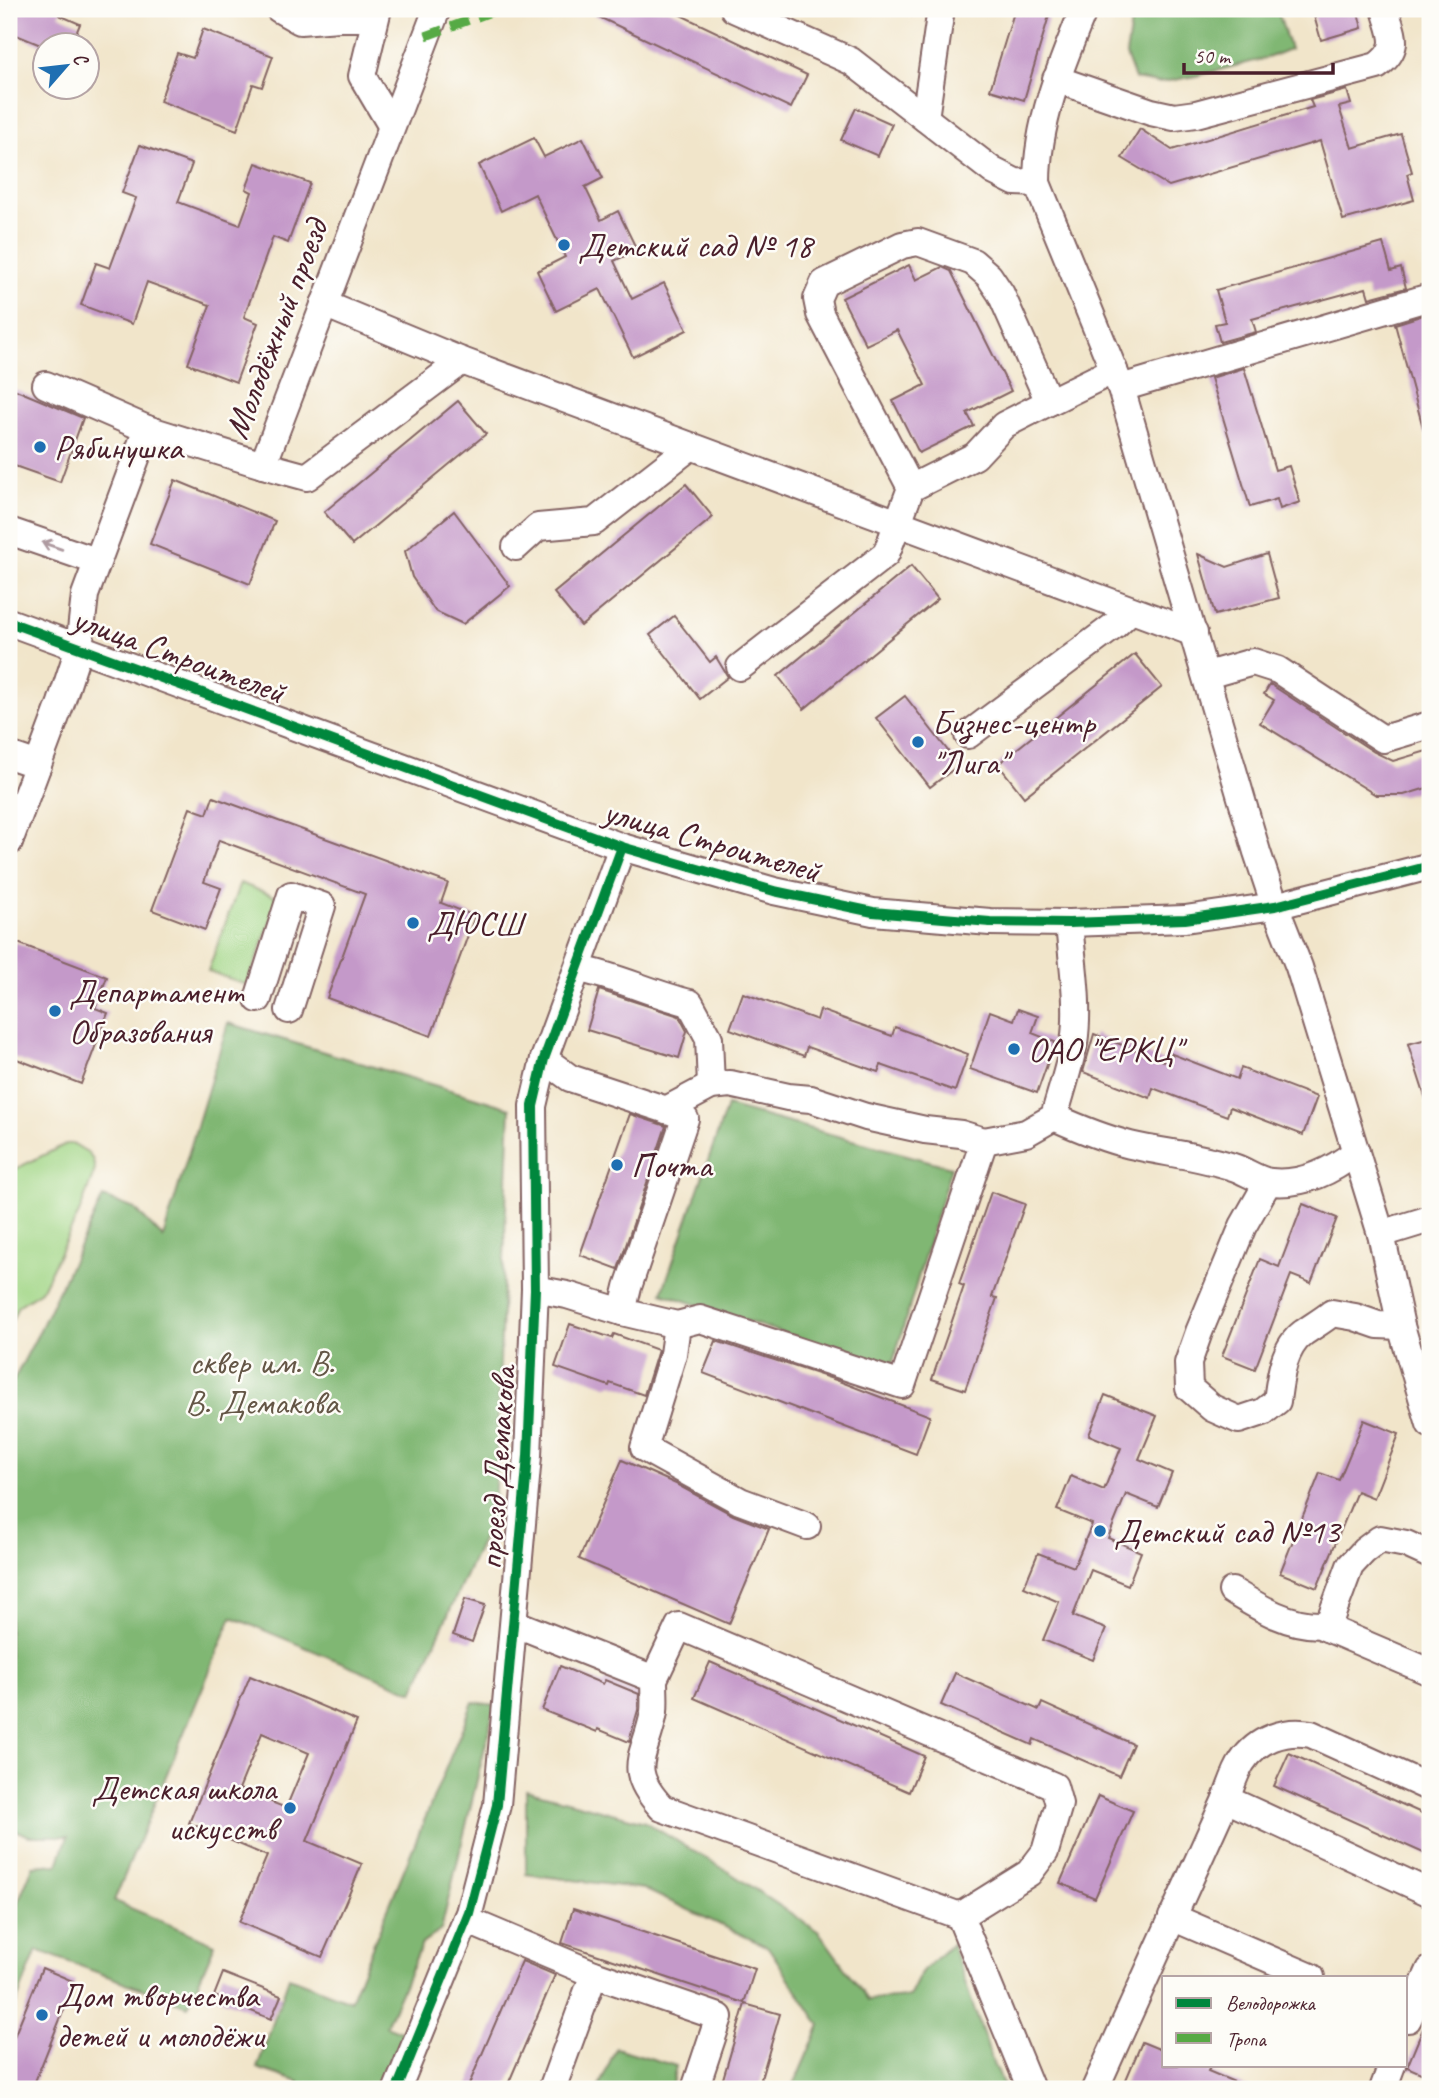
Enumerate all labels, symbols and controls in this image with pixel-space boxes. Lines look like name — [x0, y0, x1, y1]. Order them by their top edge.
north arrow — [32, 32, 102, 102]
scale bar — [1184, 32, 1332, 76]
text: 50 m — [1194, 43, 1232, 69]
text: С — [67, 49, 94, 71]
street label: Молодёжный проезд — [214, 210, 340, 445]
place label: Детский сад № 18 — [578, 223, 816, 268]
marker: Детский сад № 18 — [556, 237, 572, 253]
place label: Рябинушка — [54, 425, 185, 470]
marker: Рябинушка — [32, 439, 48, 455]
one-way arrow — [42, 539, 64, 551]
street label: улица Строителей — [65, 595, 294, 715]
place label: Бизнес-центр "Лига" — [932, 700, 1097, 785]
marker: Бизнес-центр "Лига" — [910, 734, 926, 750]
street label: улица Строителей — [597, 788, 828, 894]
place label: ДЮСШ — [427, 901, 527, 946]
marker: ДЮСШ — [405, 915, 421, 931]
place label: Департамент Образования — [69, 969, 245, 1054]
marker: Департамент Образования — [47, 1003, 63, 1019]
place label: ОАО "ЕРКЦ" — [1028, 1027, 1188, 1072]
marker: ОАО "ЕРКЦ" — [1006, 1041, 1022, 1057]
place label: Почта — [631, 1143, 713, 1188]
marker: Почта — [609, 1157, 625, 1173]
park label: сквер им. В. В. Демакова — [185, 1340, 341, 1425]
street label: проезд Демакова — [467, 1362, 527, 1571]
place label: Детский сад №13 — [1114, 1509, 1342, 1554]
marker: Детский сад №13 — [1092, 1523, 1108, 1539]
place label: Детская школа искусств — [92, 1766, 282, 1851]
marker: Детская школа искусств — [282, 1800, 298, 1816]
place label: Дом творчества детей и молодёжи — [56, 1973, 266, 2058]
legend — [1162, 1976, 1408, 2066]
text: Велодорожка — [1226, 1990, 1316, 2016]
marker: Дом творчества детей и молодёжи — [34, 2007, 50, 2023]
text: Тропа — [1226, 2026, 1267, 2052]

